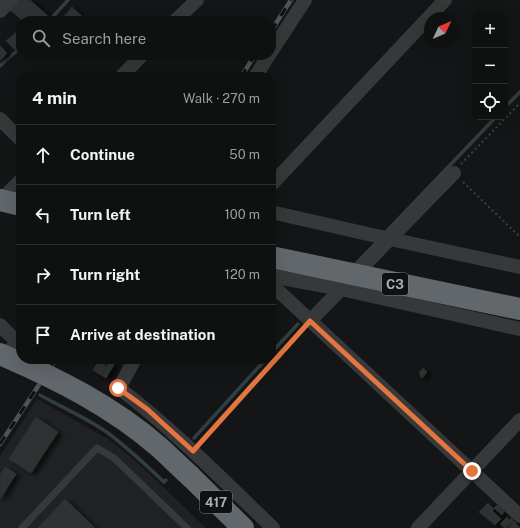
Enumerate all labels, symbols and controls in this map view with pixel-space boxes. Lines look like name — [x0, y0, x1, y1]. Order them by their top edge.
north arrow — [424, 12, 460, 48]
map controls — [472, 12, 508, 120]
button: + — [472, 12, 508, 48]
search box — [16, 16, 276, 60]
icon: search — [30, 27, 52, 49]
text: Search here — [62, 30, 146, 47]
button: − — [472, 48, 508, 84]
button: locate — [472, 84, 508, 120]
text: 4 min — [32, 88, 77, 108]
text: Walk · 270 m — [183, 91, 260, 106]
icon: ahead — [32, 144, 54, 166]
text: Continue — [70, 146, 135, 163]
text: 50 m — [229, 147, 260, 162]
icon: left — [32, 204, 54, 226]
text: Turn left — [70, 206, 131, 223]
text: 100 m — [224, 207, 260, 222]
icon: right — [32, 264, 54, 286]
text: Turn right — [70, 266, 140, 283]
text: 120 m — [225, 267, 260, 282]
road number: C3 — [382, 273, 408, 295]
icon: arrive — [32, 324, 54, 346]
text: Arrive at destination — [70, 326, 215, 343]
route start — [109, 379, 127, 397]
route end — [463, 462, 481, 480]
road number: 417 — [200, 491, 232, 513]

